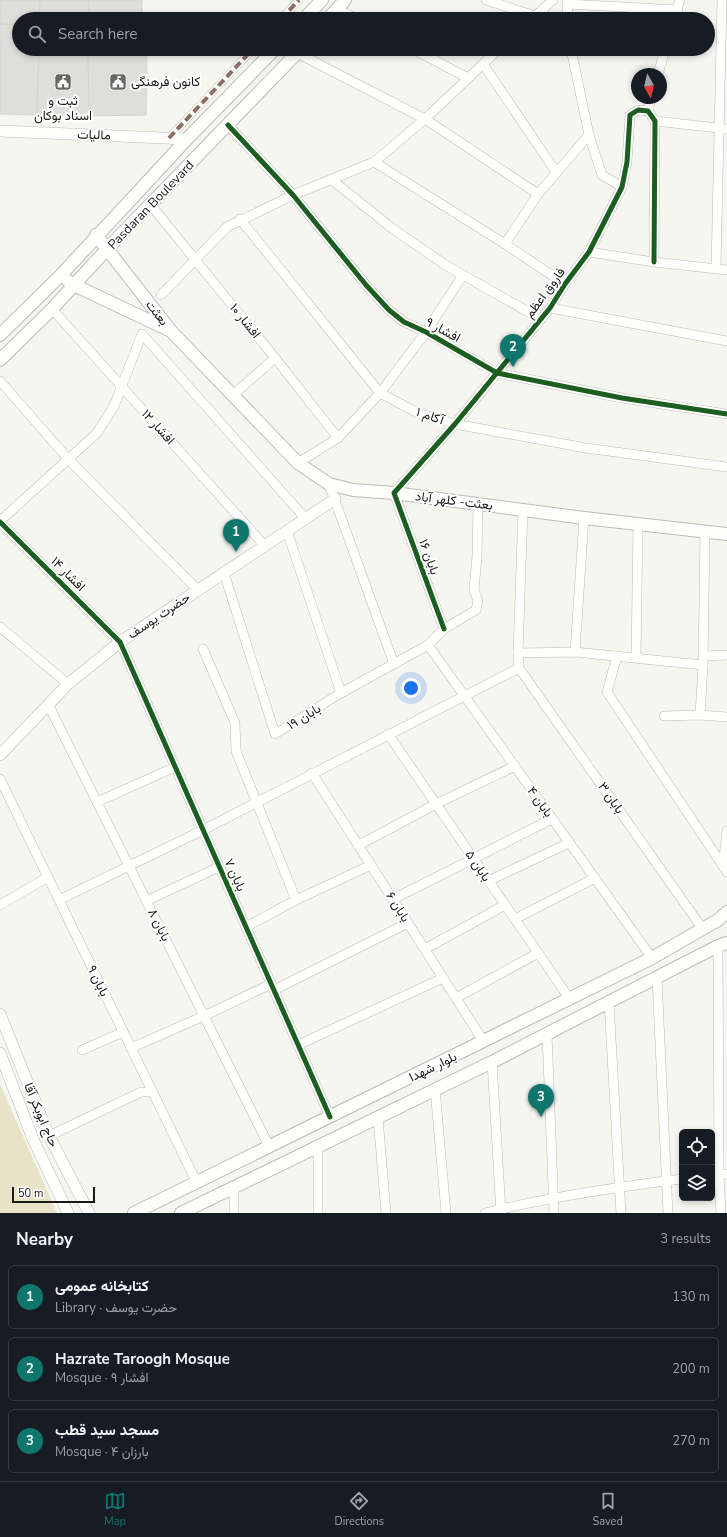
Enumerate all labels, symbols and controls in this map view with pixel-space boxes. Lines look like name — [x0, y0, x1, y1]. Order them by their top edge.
search box — [12, 12, 715, 56]
icon: search — [26, 23, 48, 45]
text: Search here — [58, 24, 138, 44]
north arrow — [631, 68, 667, 104]
public building icon: ثبت و اسناد بوکان — [53, 72, 73, 92]
public building icon: کانون فرهنگی — [108, 72, 128, 92]
place label: کانون فرهنگی — [131, 73, 200, 91]
place label: ثبت و اسناد بوکان — [34, 92, 92, 125]
street label: مالیات — [77, 125, 111, 145]
street label: Pasdaran Boulevard — [104, 157, 198, 253]
street label: فاروق اعظم — [521, 264, 570, 322]
street label: بعثت — [141, 296, 173, 330]
street label: افشار ۱۰ — [225, 300, 265, 342]
street label: افشار ۹ — [422, 313, 464, 347]
pin: 2 — [500, 334, 526, 367]
street label: آکام ۱ — [414, 403, 447, 429]
street label: افشار ۱۲ — [137, 405, 179, 449]
street label: بعثت- کلهر آباد — [414, 487, 494, 515]
pin: 1 — [223, 519, 249, 552]
street label: بابان ۱۶ — [414, 537, 444, 577]
street label: افشار ۱۴ — [47, 553, 89, 595]
street label: حضرت یوسف — [124, 588, 194, 643]
your location — [401, 678, 421, 698]
street label: بابان ۱۹ — [284, 700, 324, 734]
street label: بابان ۳ — [594, 778, 629, 818]
street label: بابان ۴ — [523, 783, 557, 821]
street label: بابان ۵ — [461, 847, 495, 885]
street label: بابان ۷ — [220, 856, 250, 894]
street label: بابان ۶ — [382, 888, 414, 926]
street label: بابان ۸ — [143, 906, 175, 944]
street label: بابان ۹ — [83, 962, 113, 1000]
street label: بلوار شهدا — [406, 1048, 460, 1086]
street label: حاج ابوبکر آقا — [19, 1080, 63, 1150]
pin: 3 — [528, 1084, 554, 1117]
map controls — [679, 1129, 715, 1201]
button: locate — [679, 1129, 715, 1165]
button: layers — [679, 1165, 715, 1201]
scale bar — [12, 1185, 95, 1204]
text: 50 m — [18, 1186, 43, 1201]
text: Nearby — [16, 1228, 73, 1251]
text: 3 results — [660, 1230, 711, 1248]
text: کتابخانه عمومی — [55, 1276, 149, 1296]
text: 1 — [26, 1288, 34, 1306]
text: 130 m — [672, 1288, 710, 1306]
text: Library · حضرت یوسف — [55, 1299, 177, 1317]
text: Hazrate Taroogh Mosque — [55, 1349, 230, 1369]
text: 2 — [26, 1360, 34, 1378]
text: 200 m — [672, 1360, 710, 1378]
text: Mosque · افشار ۹ — [55, 1369, 148, 1387]
text: مسجد سید قطب — [55, 1420, 159, 1440]
text: 3 — [26, 1432, 34, 1450]
text: 270 m — [672, 1432, 710, 1450]
text: Mosque · بارزان ۴ — [55, 1443, 149, 1461]
tab: Map — [104, 1490, 126, 1529]
tab: Directions — [334, 1490, 384, 1529]
tab: Saved — [592, 1490, 623, 1529]

